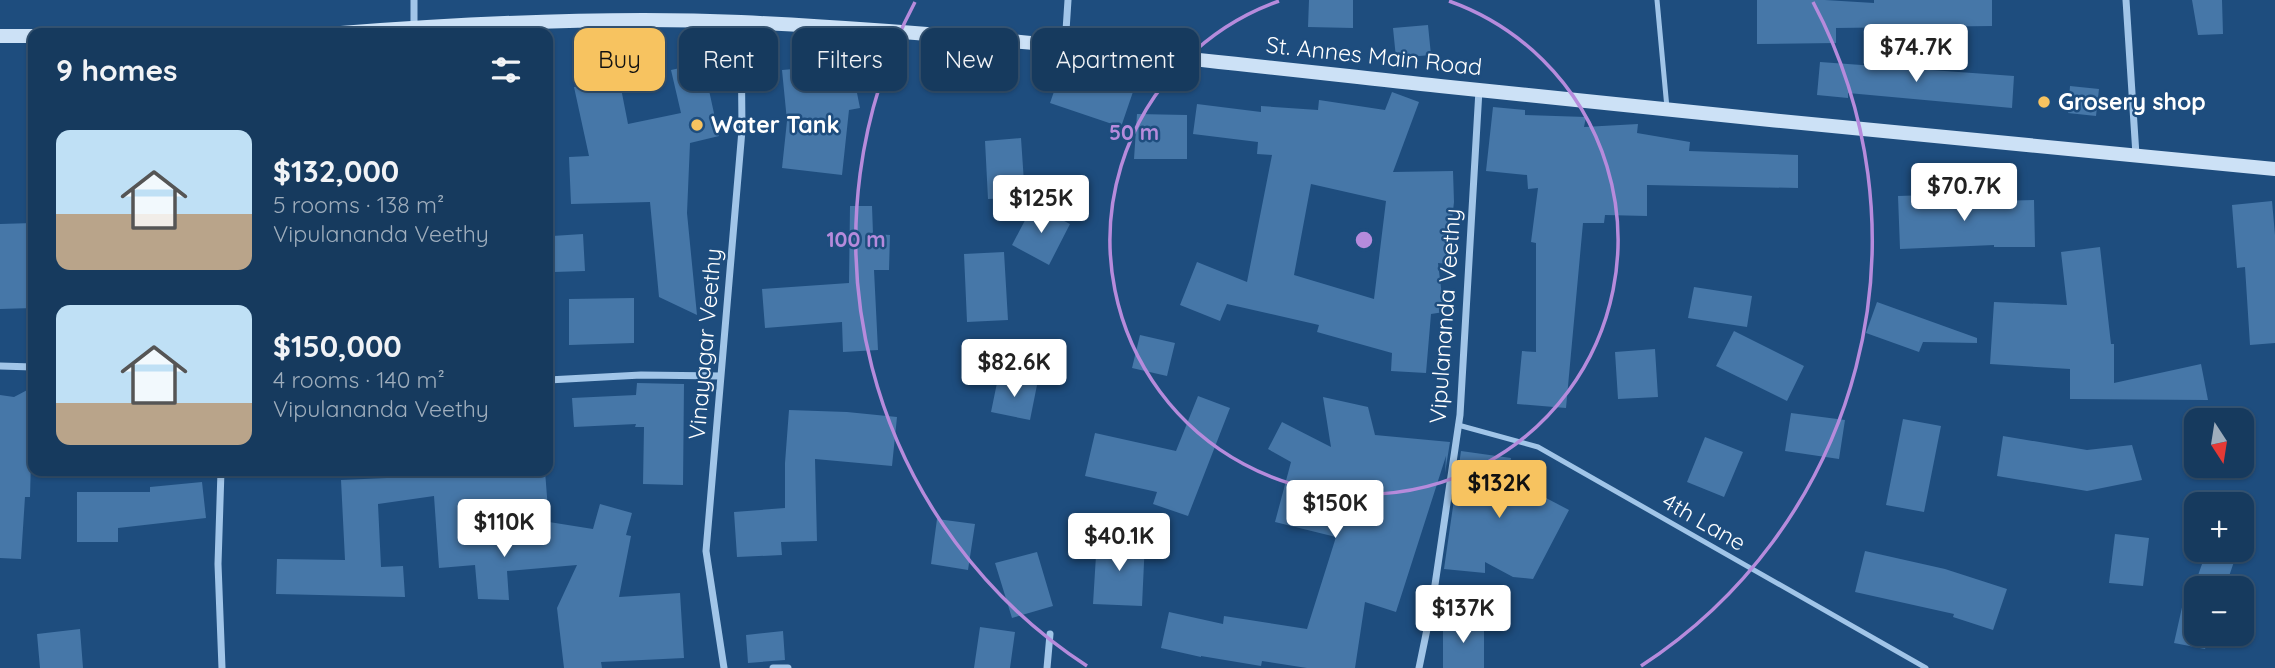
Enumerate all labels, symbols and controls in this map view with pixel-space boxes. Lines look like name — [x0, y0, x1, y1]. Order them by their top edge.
pin: $74.7K — [1859, 24, 1973, 84]
chip: Buy — [574, 28, 665, 91]
chip: Rent — [679, 28, 778, 91]
chip: Filters — [792, 28, 907, 91]
chip: New — [921, 28, 1018, 91]
chip: Apartment — [1032, 28, 1199, 91]
street label: St. Annes Main Road — [1265, 30, 1484, 81]
text: $74.7K — [1880, 32, 1952, 61]
text: 9 homes — [56, 51, 178, 89]
icon: filters — [487, 51, 525, 89]
place label: Grosery shop — [2058, 87, 2206, 116]
marker: Grosery shop — [2036, 94, 2052, 110]
place label: Water Tank — [711, 110, 840, 139]
marker: Water Tank — [689, 117, 705, 133]
text: 50 m — [1109, 119, 1159, 145]
text: $132,000 — [273, 152, 399, 190]
icon: home — [112, 158, 196, 242]
pin: $70.7K — [1907, 164, 2021, 223]
text: $70.7K — [1927, 171, 2001, 200]
pin: $125K — [992, 176, 1090, 235]
text: $125K — [1009, 183, 1073, 212]
text: 5 rooms · 138 m² — [273, 190, 444, 219]
street label: Vipulananda Veethy — [1423, 207, 1466, 425]
text: Vipulananda Veethy — [273, 219, 489, 248]
text: 100 m — [826, 226, 886, 252]
centre of rings — [1352, 228, 1376, 252]
street label: Vinayagar Veethy — [682, 247, 727, 441]
text: $150,000 — [273, 327, 402, 365]
icon: home — [112, 333, 196, 417]
pin: $82.6K — [957, 340, 1071, 399]
text: $82.6K — [978, 347, 1050, 376]
text: 4 rooms · 140 m² — [273, 365, 445, 394]
text: Vipulananda Veethy — [273, 394, 489, 423]
north arrow — [2184, 408, 2254, 478]
map controls — [2184, 408, 2254, 646]
pin: $132K — [1450, 461, 1548, 520]
text: $132K — [1467, 468, 1531, 497]
pin: $150K — [1286, 480, 1384, 540]
street label: 4th Lane — [1657, 486, 1751, 557]
text: $150K — [1302, 488, 1368, 517]
button: + — [2184, 492, 2254, 562]
pin: $110K — [455, 500, 553, 559]
text: $110K — [474, 507, 534, 536]
pin: $40.1K — [1062, 514, 1176, 573]
text: $40.1K — [1084, 521, 1154, 550]
button: − — [2184, 576, 2254, 646]
pin: $137K — [1414, 586, 1512, 645]
text: $137K — [1432, 593, 1494, 622]

